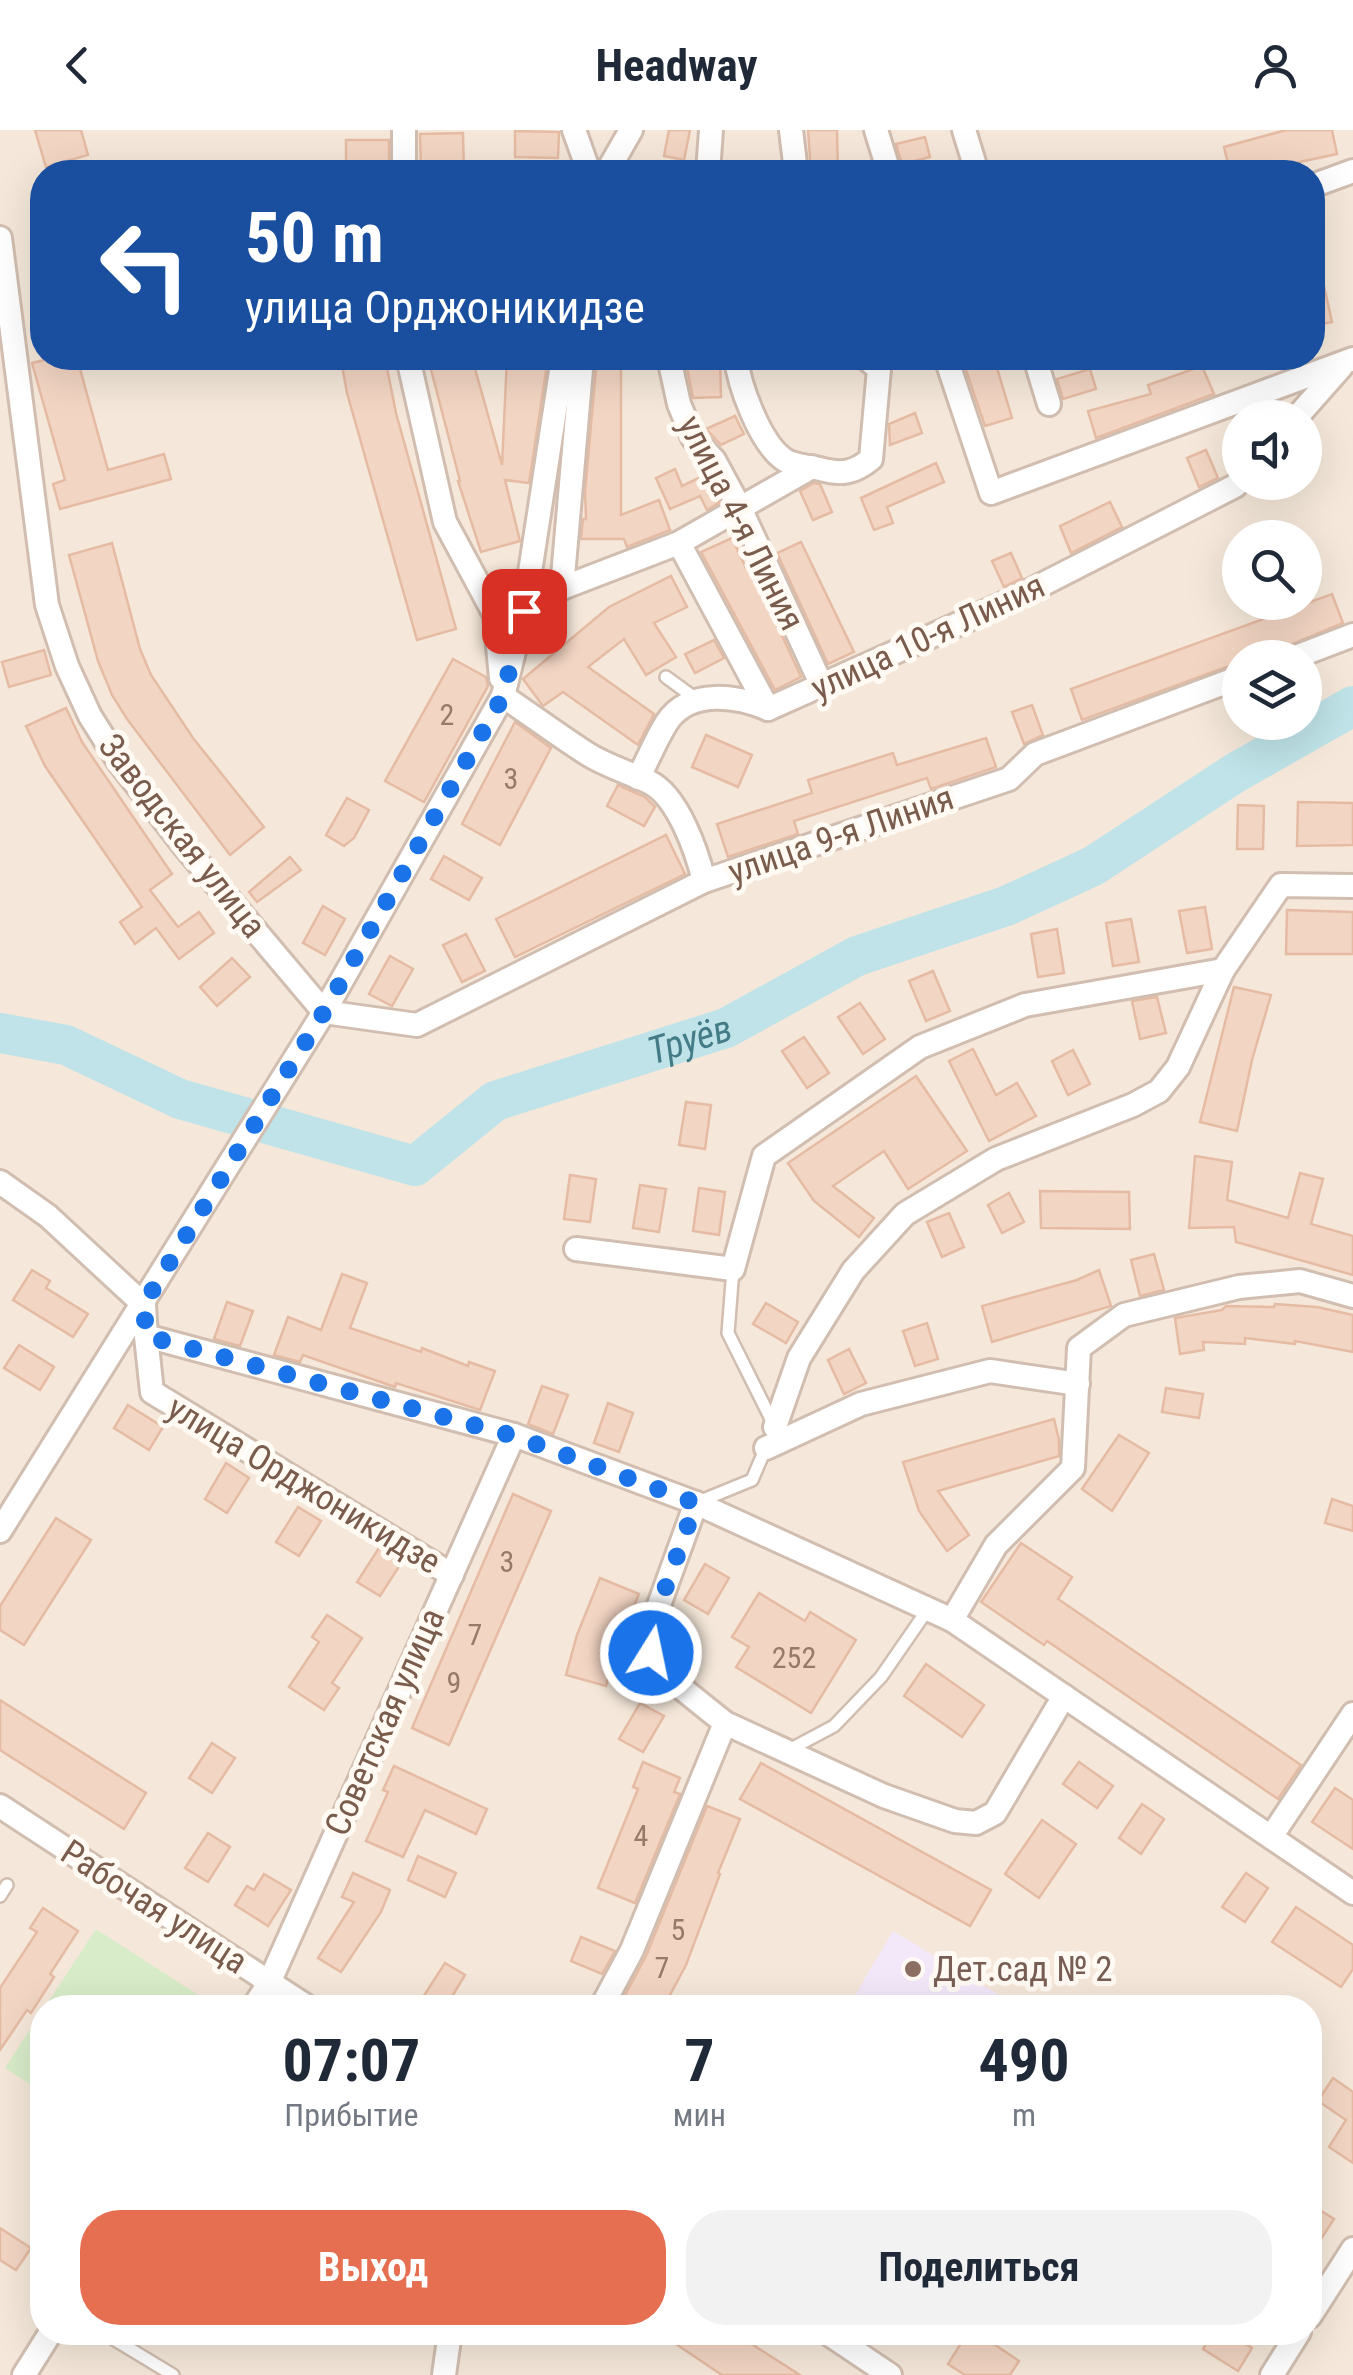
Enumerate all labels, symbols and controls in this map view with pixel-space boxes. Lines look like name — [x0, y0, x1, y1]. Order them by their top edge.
icon: back — [50, 38, 105, 93]
icon: person — [1248, 38, 1303, 93]
text: Headway — [595, 39, 758, 92]
text: 50 m — [245, 197, 384, 279]
icon: left — [80, 200, 210, 330]
text: улица Орджоникидзе — [245, 281, 645, 334]
map controls — [1222, 400, 1322, 740]
button: sound — [1222, 400, 1322, 500]
street label: улица 4-я Линия — [669, 409, 813, 637]
button: search — [1222, 520, 1322, 620]
street label: улица 10-я Линия — [805, 565, 1051, 709]
pin — [482, 569, 567, 654]
icon: arrive — [497, 584, 552, 639]
button: layers — [1222, 640, 1322, 740]
house number: 2 — [440, 697, 454, 732]
street label: Заводская улица — [90, 726, 274, 946]
house number: 3 — [504, 761, 518, 796]
street label: улица 9-я Линия — [723, 777, 959, 893]
water label: Труёв — [642, 1005, 738, 1073]
street label: улица Орджоникидзе — [160, 1387, 448, 1583]
house number: 3 — [500, 1544, 514, 1579]
position arrow — [599, 1601, 703, 1705]
street label: Советская улица — [317, 1602, 453, 1842]
house number: 7 — [468, 1617, 482, 1652]
house number: 252 — [772, 1640, 816, 1675]
house number: 9 — [447, 1665, 461, 1700]
house number: 4 — [634, 1818, 648, 1853]
street label: Рабочая улица — [53, 1832, 255, 1982]
house number: 5 — [671, 1912, 685, 1947]
place label: Дет.сад № 2 — [933, 1949, 1113, 1990]
house number: 7 — [655, 1950, 669, 1985]
marker: Дет.сад № 2 — [902, 1958, 924, 1980]
text: 07:07 — [283, 2025, 420, 2096]
text: 7 — [684, 2025, 715, 2096]
text: 490 — [979, 2025, 1069, 2096]
text: Прибытие — [284, 2096, 418, 2134]
text: мин — [673, 2096, 726, 2134]
text: m — [1012, 2096, 1036, 2134]
button: Выход — [80, 2210, 666, 2325]
button: Поделиться — [686, 2210, 1272, 2325]

